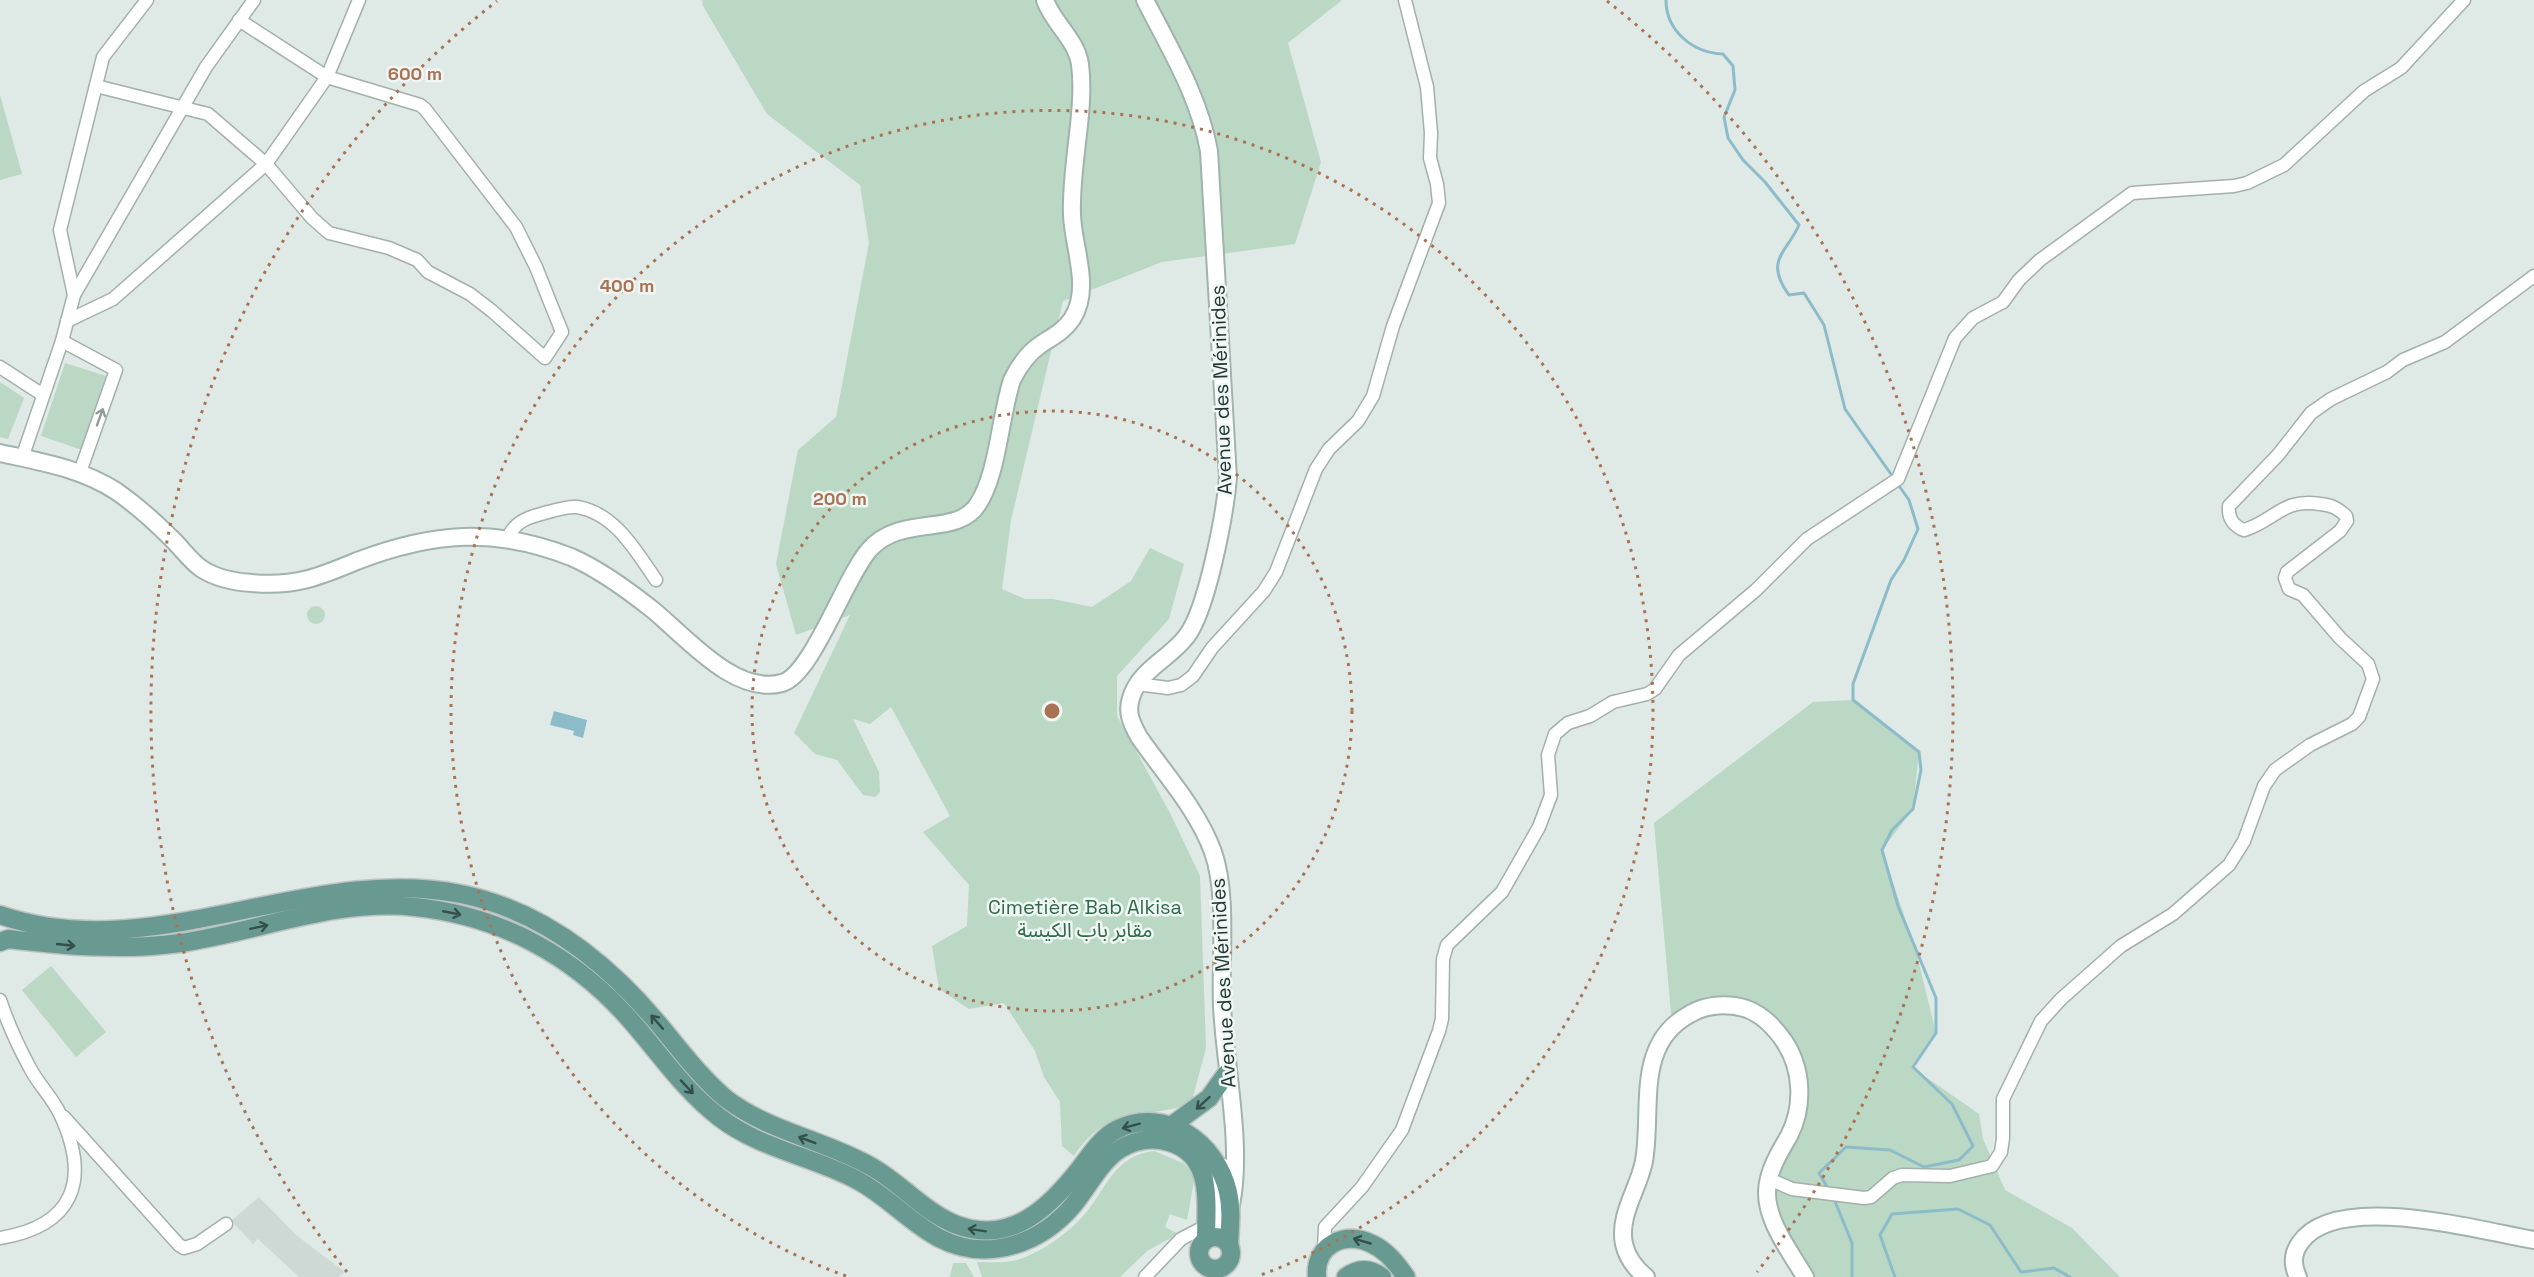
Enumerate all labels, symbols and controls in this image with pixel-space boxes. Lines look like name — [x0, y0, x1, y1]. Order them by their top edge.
text: 600 m — [388, 62, 442, 85]
text: 400 m — [600, 274, 654, 297]
street label: Avenue des Mérinides — [1204, 285, 1238, 495]
one-way arrow — [96, 408, 107, 427]
text: 200 m — [813, 487, 867, 510]
centre of rings — [1042, 701, 1062, 721]
street label: Avenue des Mérinides — [1205, 877, 1241, 1089]
park label: Cimetière Bab Alkisa مقابر باب الكيسة — [988, 894, 1182, 943]
one-way arrow — [441, 908, 461, 919]
one-way arrow — [249, 921, 268, 932]
one-way arrow — [56, 940, 76, 951]
one-way arrow — [650, 1014, 663, 1030]
one-way arrow — [680, 1079, 694, 1094]
one-way arrow — [1195, 1096, 1210, 1110]
one-way arrow — [1122, 1120, 1141, 1132]
one-way arrow — [798, 1133, 817, 1144]
one-way arrow — [968, 1224, 988, 1235]
one-way arrow — [1353, 1235, 1372, 1246]

